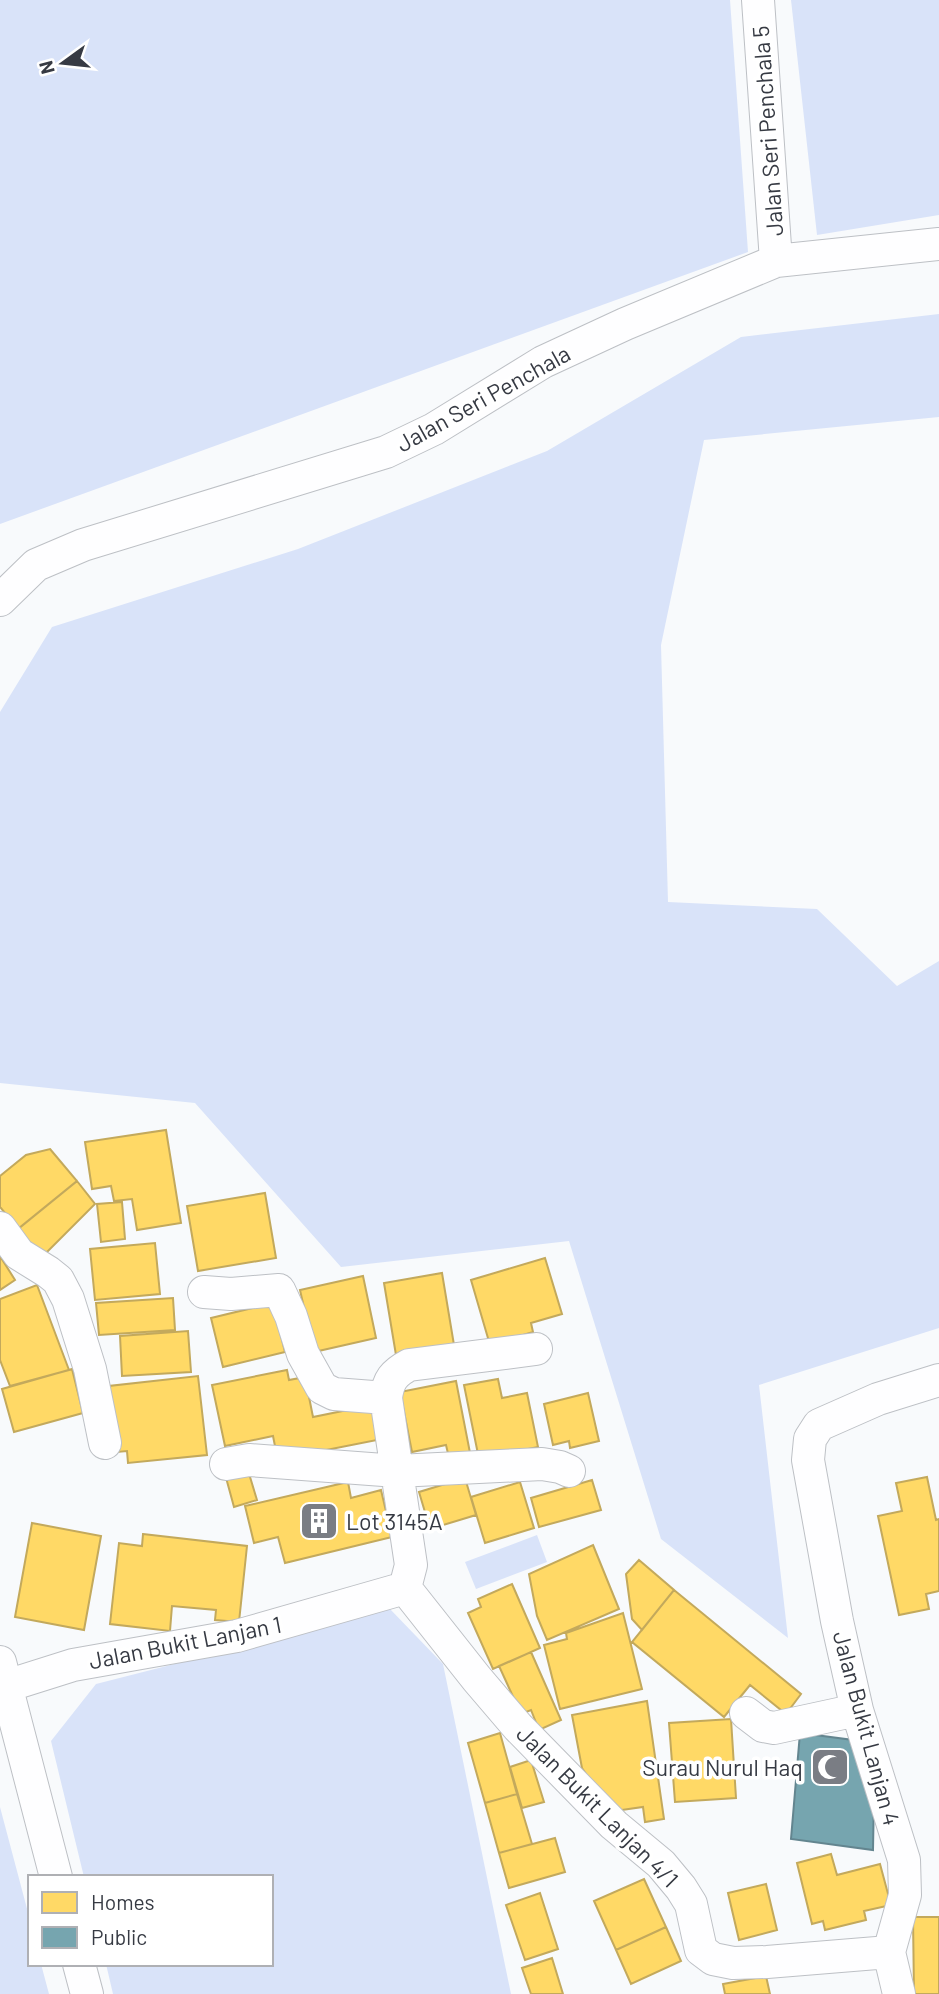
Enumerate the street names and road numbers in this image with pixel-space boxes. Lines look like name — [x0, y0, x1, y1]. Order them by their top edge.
street label: Jalan Seri Penchala 5 — [746, 25, 788, 237]
street label: Jalan Seri Penchala — [391, 339, 575, 457]
street label: Jalan Bukit Lanjan 1 — [86, 1610, 284, 1674]
street label: Jalan Bukit Lanjan 4 — [828, 1628, 906, 1828]
street label: Jalan Bukit Lanjan 4/1 — [511, 1719, 685, 1893]

